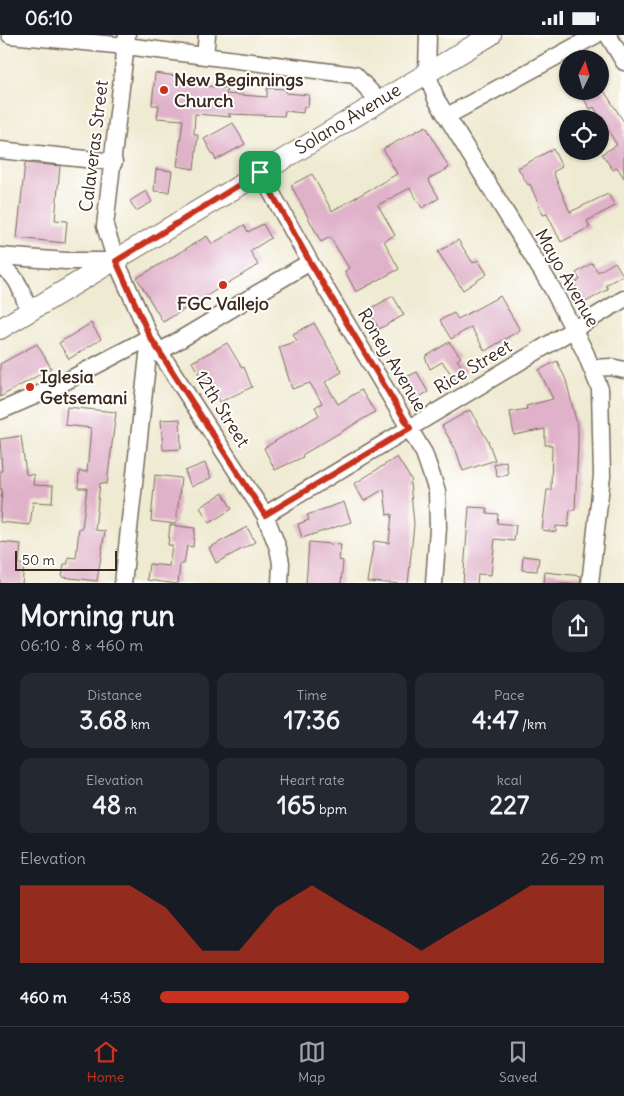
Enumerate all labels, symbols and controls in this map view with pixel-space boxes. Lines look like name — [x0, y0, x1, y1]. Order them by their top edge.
text: 06:10 — [25, 6, 73, 30]
north arrow — [559, 50, 609, 100]
map controls — [559, 50, 609, 160]
place label: New Beginnings Church — [174, 68, 304, 112]
street label: Solano Avenue — [291, 78, 405, 159]
street label: Calaveras Street — [74, 79, 113, 213]
marker: New Beginnings Church — [158, 84, 170, 96]
button: locate — [559, 110, 609, 160]
pin — [239, 151, 281, 193]
icon: arrive — [246, 158, 274, 186]
street label: Mayo Avenue — [530, 225, 605, 331]
marker: FGC Vallejo — [217, 279, 229, 291]
place label: FGC Vallejo — [177, 292, 269, 315]
street label: Roney Avenue — [353, 304, 432, 416]
street label: Rice Street — [430, 334, 516, 399]
place label: Iglesia Getsemani — [40, 365, 127, 409]
street label: 12th Street — [190, 366, 255, 451]
marker: Iglesia Getsemani — [24, 381, 36, 393]
scale bar — [15, 549, 118, 572]
text: 50 m — [22, 551, 55, 569]
text: Morning run — [20, 598, 175, 634]
button: share — [552, 600, 604, 652]
text: 06:10 · 8 × 460 m — [20, 635, 143, 655]
text: Distance — [87, 686, 142, 704]
text: Time — [297, 686, 327, 704]
text: Pace — [494, 686, 525, 704]
text: 3.68 — [79, 704, 127, 736]
text: 17:36 — [284, 704, 340, 736]
text: 4:47 — [472, 704, 519, 736]
text: km — [127, 715, 150, 733]
text: /km — [519, 715, 547, 733]
text: Elevation — [86, 771, 143, 789]
text: Heart rate — [280, 771, 344, 789]
text: kcal — [497, 771, 522, 789]
text: 48 — [92, 789, 121, 821]
text: 165 — [277, 789, 316, 821]
text: 227 — [489, 789, 529, 821]
text: m — [121, 800, 137, 818]
text: bpm — [316, 800, 347, 818]
text: Elevation — [20, 848, 86, 868]
text: 26–29 m — [541, 848, 604, 868]
text: 460 m — [20, 987, 67, 1007]
text: 4:58 — [100, 987, 131, 1007]
tab: Home — [87, 1038, 124, 1086]
tab: Map — [298, 1038, 326, 1086]
tab: Saved — [499, 1038, 537, 1086]

